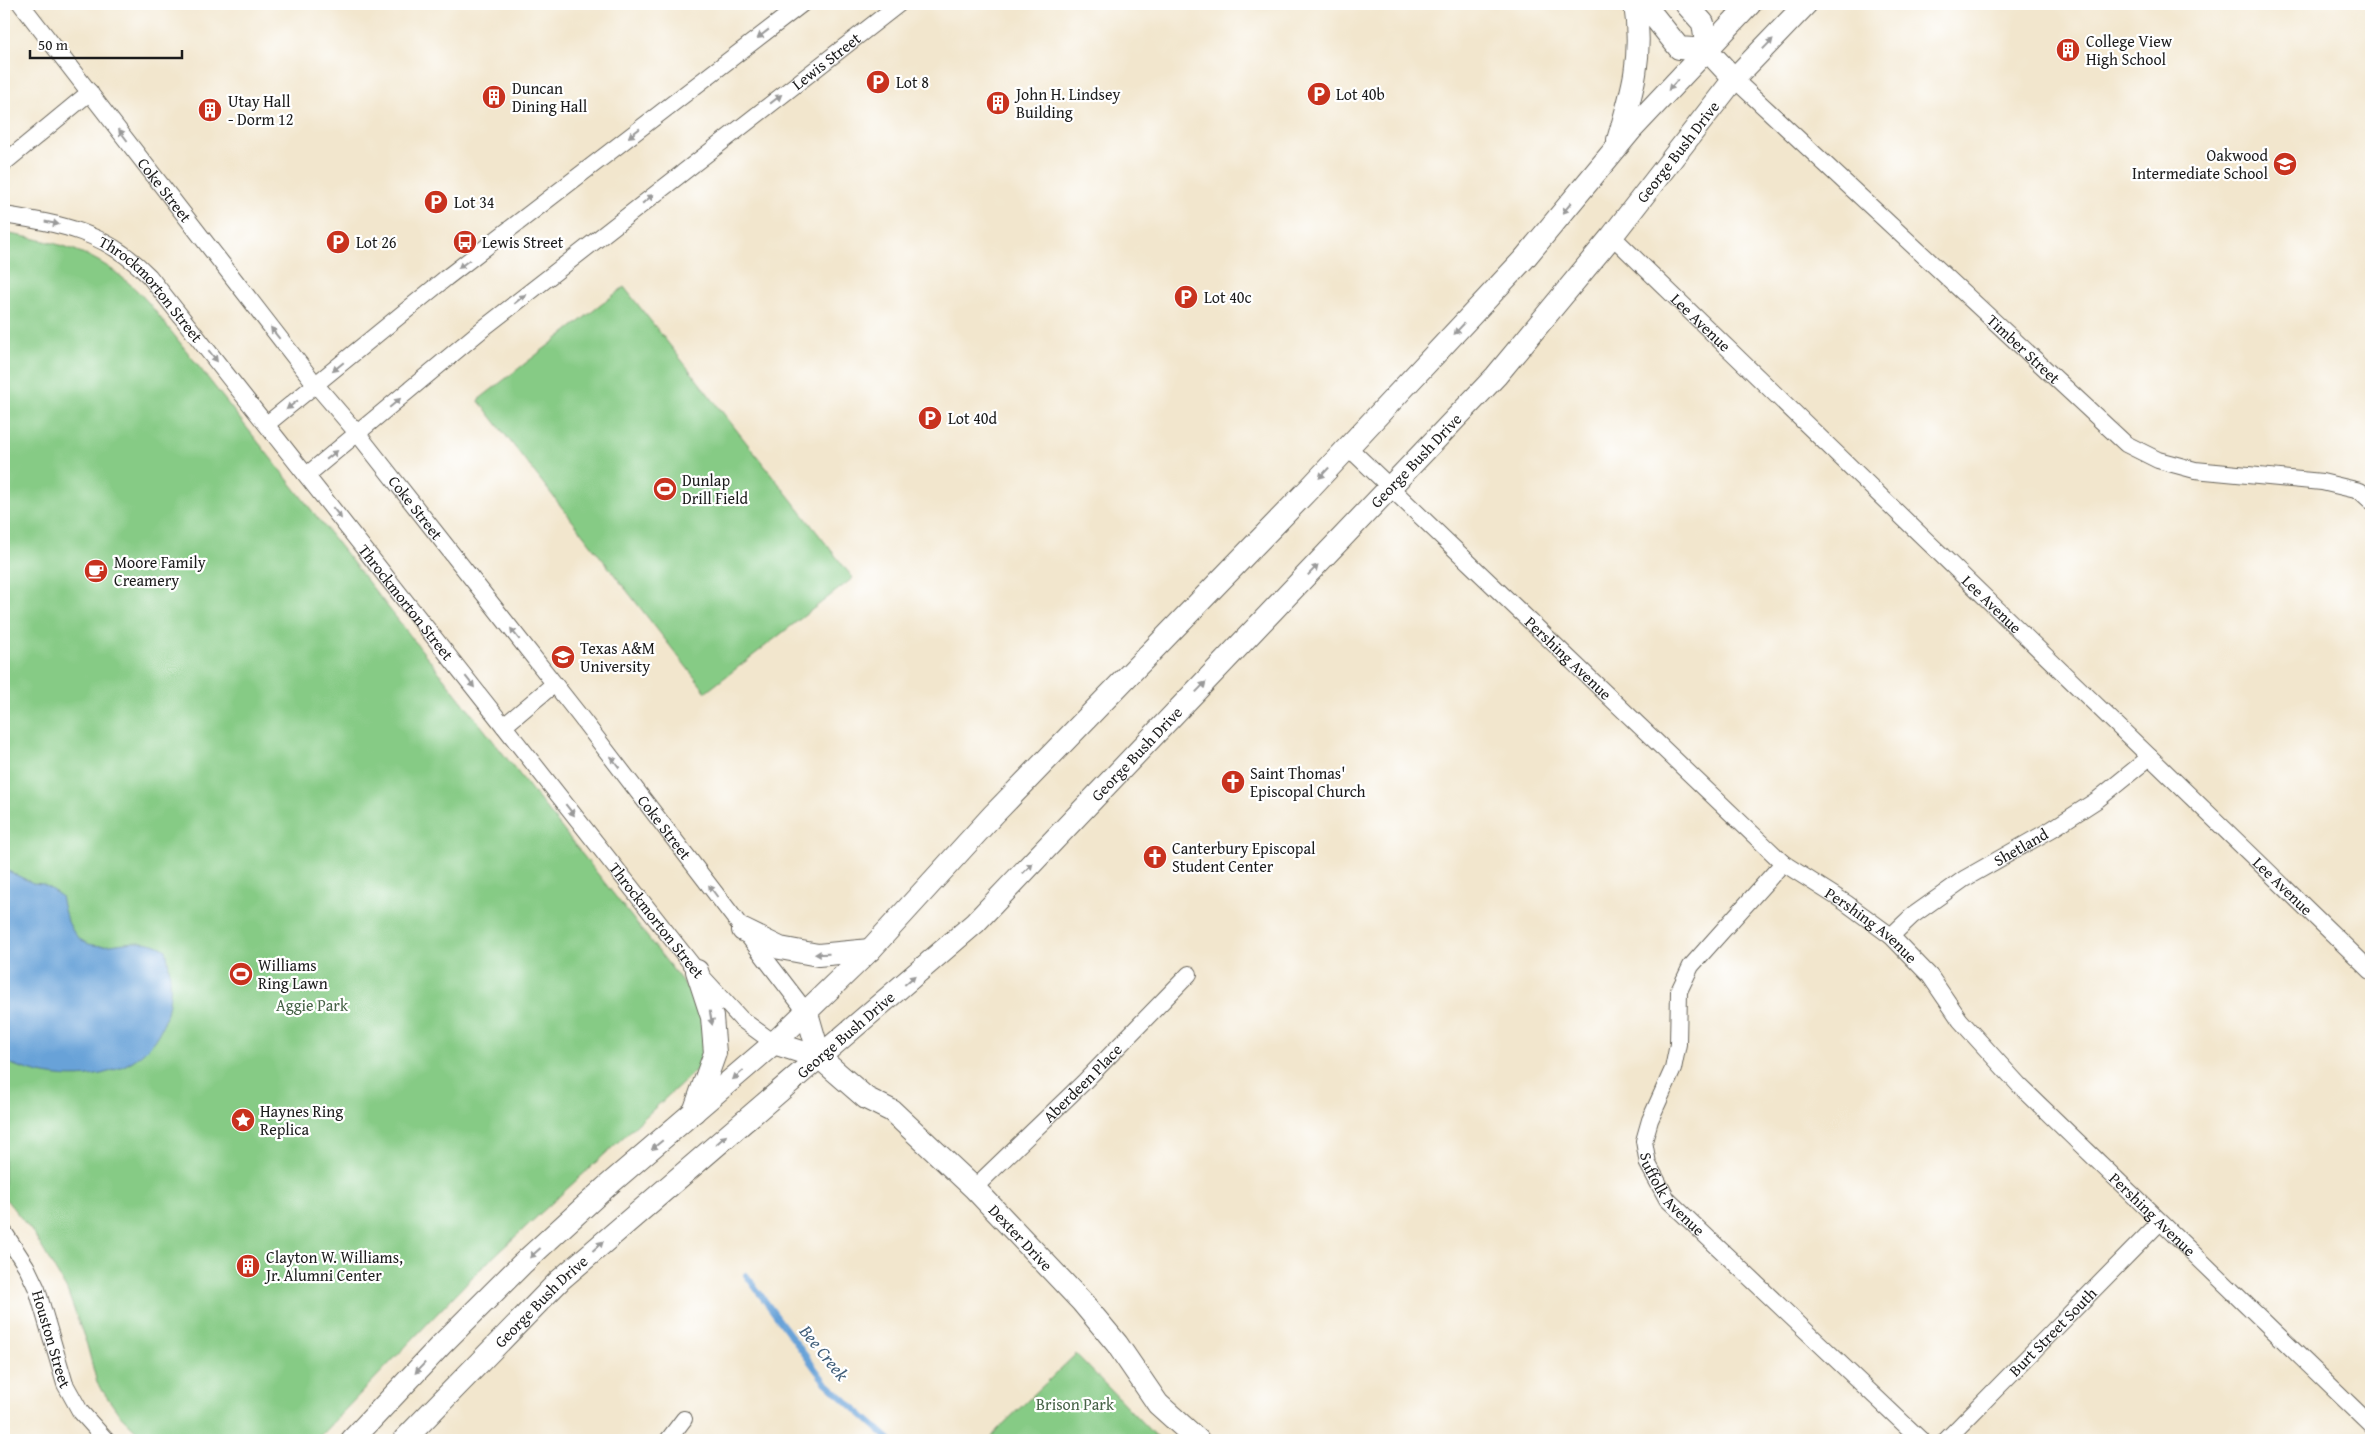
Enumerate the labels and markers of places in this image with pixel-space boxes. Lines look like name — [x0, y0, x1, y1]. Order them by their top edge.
place label: College View High School — [2086, 29, 2173, 71]
building icon: College View High School — [2055, 37, 2081, 63]
parking icon: Lot 8 — [865, 69, 891, 95]
place label: Lot 8 — [896, 70, 929, 94]
place label: Duncan Dining Hall — [512, 76, 588, 118]
parking icon: Lot 40b — [1306, 81, 1332, 107]
place label: John H. Lindsey Building — [1014, 82, 1120, 124]
place label: Lot 40b — [1336, 82, 1385, 106]
building icon: Duncan Dining Hall — [481, 84, 507, 110]
place label: Utay Hall - Dorm 12 — [228, 89, 294, 131]
building icon: John H. Lindsey Building — [985, 90, 1011, 116]
building icon: Utay Hall - Dorm 12 — [197, 97, 223, 123]
place label: Oakwood Intermediate School — [2132, 143, 2269, 185]
school or university icon: Oakwood Intermediate School — [2272, 151, 2298, 177]
parking icon: Lot 34 — [423, 189, 449, 215]
place label: Lot 34 — [454, 190, 495, 214]
parking icon: Lot 26 — [325, 229, 351, 255]
bus stop icon: Lewis Street — [452, 229, 478, 255]
place label: Lot 26 — [356, 230, 397, 254]
place label: Lewis Street — [482, 230, 564, 254]
parking icon: Lot 40c — [1173, 284, 1199, 310]
place label: Lot 40c — [1204, 285, 1252, 309]
parking icon: Lot 40d — [917, 405, 943, 431]
place label: Lot 40d — [948, 406, 998, 430]
place label: Dunlap Drill Field — [682, 468, 749, 510]
sports icon: Dunlap Drill Field — [652, 476, 678, 502]
place label: Moore Family Creamery — [114, 550, 206, 592]
cafe icon: Moore Family Creamery — [83, 558, 109, 584]
place label: Texas A&M University — [580, 636, 655, 678]
school or university icon: Texas A&M University — [550, 644, 576, 670]
place label: Saint Thomas' Episcopal Church — [1250, 761, 1366, 803]
church icon: Saint Thomas' Episcopal Church — [1220, 769, 1246, 795]
place label: Canterbury Episcopal Student Center — [1172, 836, 1316, 878]
church icon: Canterbury Episcopal Student Center — [1142, 844, 1168, 870]
place label: Williams Ring Lawn — [258, 953, 328, 995]
sports icon: Williams Ring Lawn — [228, 961, 254, 987]
place label: Haynes Ring Replica — [260, 1099, 343, 1141]
place icon: Haynes Ring Replica — [230, 1107, 256, 1133]
place label: Clayton W. Williams, Jr. Alumni Center — [264, 1245, 403, 1287]
building icon: Clayton W. Williams, Jr. Alumni Center — [235, 1253, 261, 1279]

